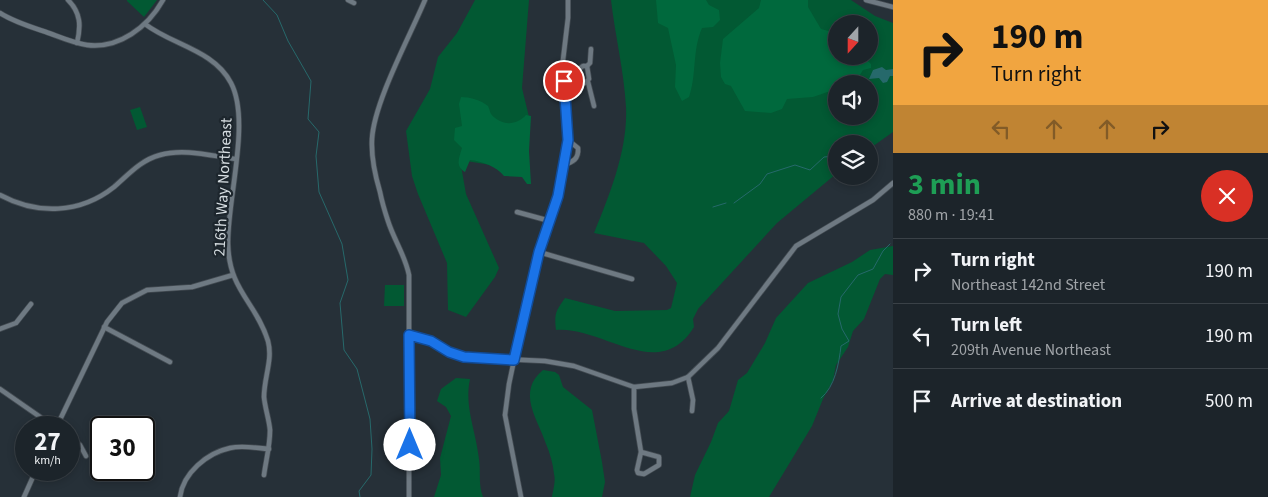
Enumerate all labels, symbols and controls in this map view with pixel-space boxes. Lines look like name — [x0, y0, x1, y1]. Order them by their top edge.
text: 190 m — [991, 12, 1083, 62]
north arrow — [828, 15, 878, 65]
map controls — [828, 15, 878, 185]
icon: right — [908, 20, 973, 85]
text: Turn right — [991, 58, 1081, 90]
pin — [543, 60, 585, 102]
icon: arrive — [550, 67, 578, 95]
button: sound — [828, 75, 878, 125]
icon: left — [987, 115, 1015, 143]
icon: ahead — [1040, 115, 1068, 143]
icon: ahead — [1093, 115, 1121, 143]
icon: right — [1146, 115, 1174, 143]
street label: 216th Way Northeast — [208, 117, 238, 257]
button: layers — [828, 135, 878, 185]
text: 3 min — [908, 163, 981, 206]
button: close — [1201, 170, 1253, 222]
text: 880 m · 19:41 — [908, 204, 995, 226]
text: Turn right — [951, 247, 1035, 274]
icon: right — [908, 257, 936, 285]
text: 190 m — [1205, 258, 1253, 285]
text: Northeast 142nd Street — [951, 274, 1105, 296]
text: Turn left — [951, 312, 1022, 339]
icon: left — [908, 322, 936, 350]
text: 190 m — [1205, 323, 1253, 350]
text: 209th Avenue Northeast — [951, 339, 1111, 361]
icon: arrive — [908, 387, 936, 415]
text: Arrive at destination — [951, 388, 1122, 415]
text: 500 m — [1205, 388, 1253, 415]
speed limit sign: 30 — [90, 416, 155, 481]
position arrow — [383, 418, 435, 470]
text: 27 — [34, 424, 61, 460]
text: km/h — [34, 452, 61, 469]

